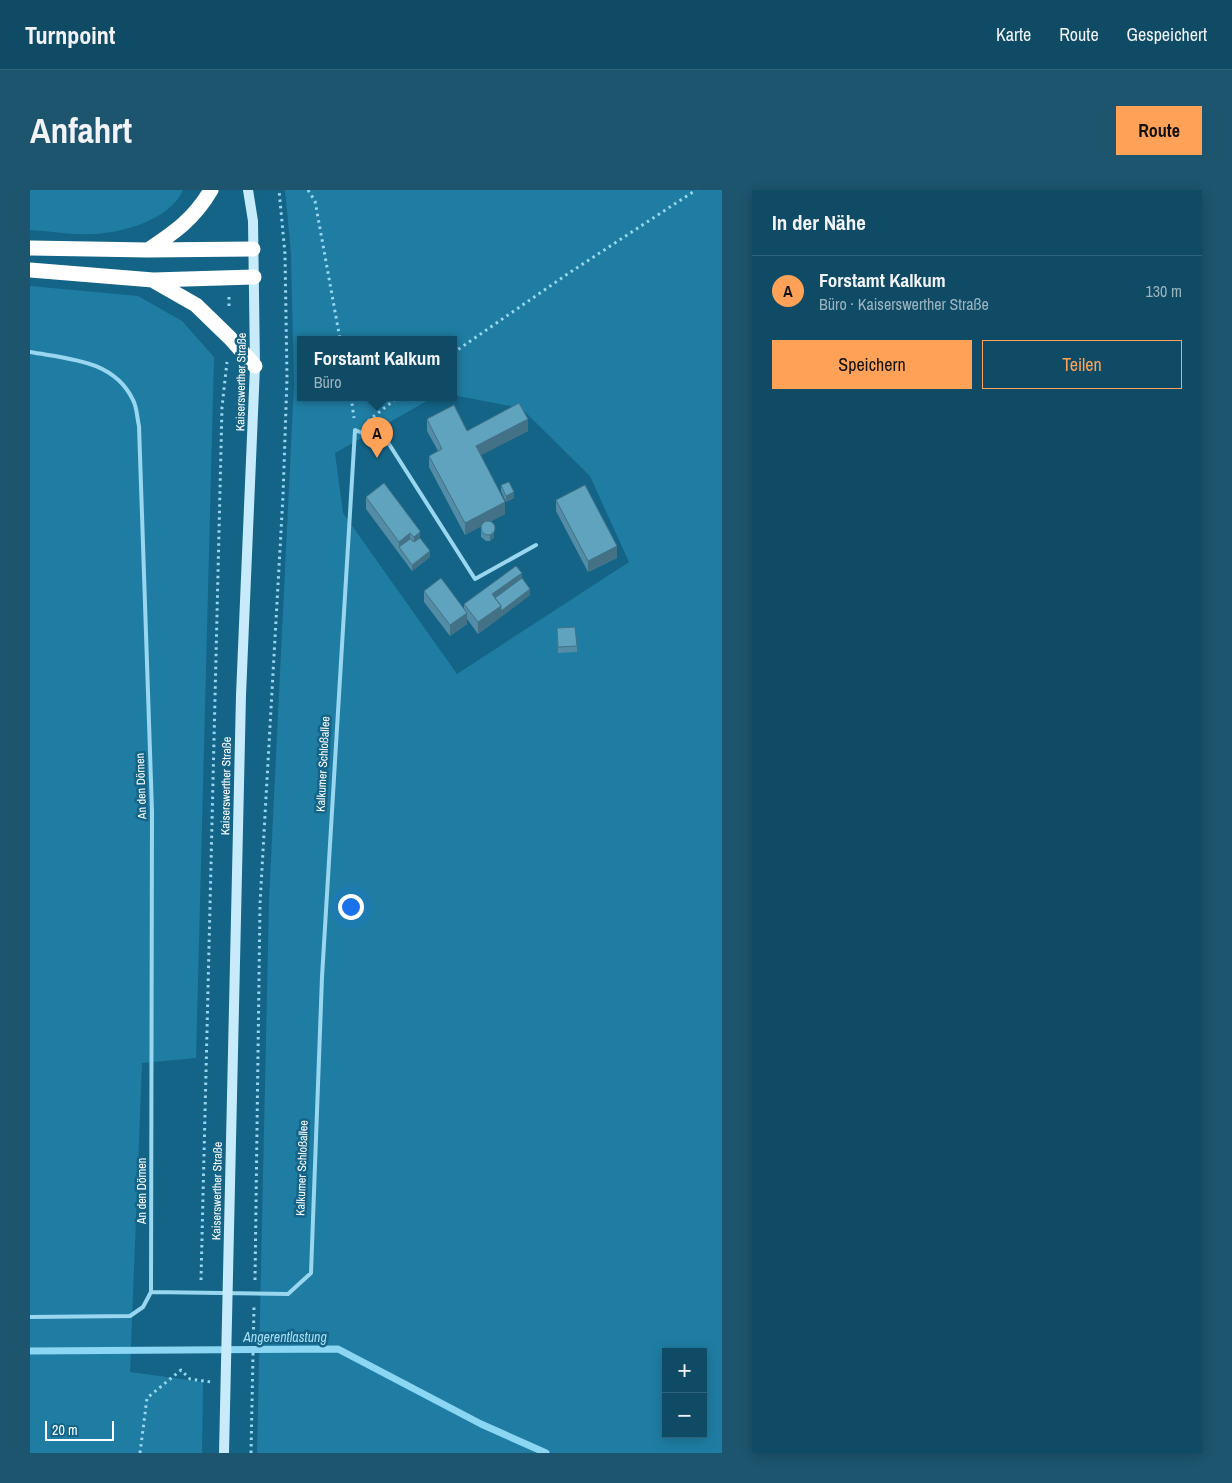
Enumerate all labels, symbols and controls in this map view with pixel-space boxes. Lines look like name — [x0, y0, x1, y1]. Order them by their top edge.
text: Turnpoint — [25, 19, 115, 51]
text: Karte — [996, 22, 1031, 47]
text: Route — [1059, 22, 1099, 47]
text: Gespeichert — [1127, 22, 1207, 47]
button: Route — [1116, 106, 1202, 155]
text: Anfahrt — [30, 107, 132, 154]
text: In der Nähe — [772, 208, 866, 237]
text: Forstamt Kalkum — [819, 267, 946, 293]
text: A — [783, 280, 793, 302]
text: 130 m — [1146, 280, 1182, 302]
text: Büro · Kaiserswerther Straße — [819, 293, 989, 315]
street label: Kaiserswerther Straße — [232, 333, 250, 431]
popup — [297, 336, 457, 401]
button: Speichern — [772, 340, 972, 389]
button: Teilen — [982, 340, 1182, 389]
text: Forstamt Kalkum — [314, 345, 440, 371]
text: Büro — [314, 371, 341, 393]
pin: A — [361, 417, 393, 458]
street label: Kalkumer Schloßallee — [313, 716, 333, 812]
street label: Kaiserswerther Straße — [217, 737, 235, 835]
street label: An den Dörnen — [132, 753, 150, 820]
your location — [338, 894, 364, 920]
street label: Kalkumer Schloßallee — [292, 1120, 312, 1216]
street label: Kaiserswerther Straße — [208, 1142, 226, 1240]
street label: An den Dörnen — [134, 1158, 150, 1225]
water label: Angerentlastung — [242, 1328, 327, 1346]
map controls — [662, 1348, 707, 1438]
button: + — [662, 1348, 707, 1393]
button: − — [662, 1393, 707, 1438]
scale bar — [45, 1418, 114, 1441]
text: 20 m — [52, 1421, 78, 1439]

